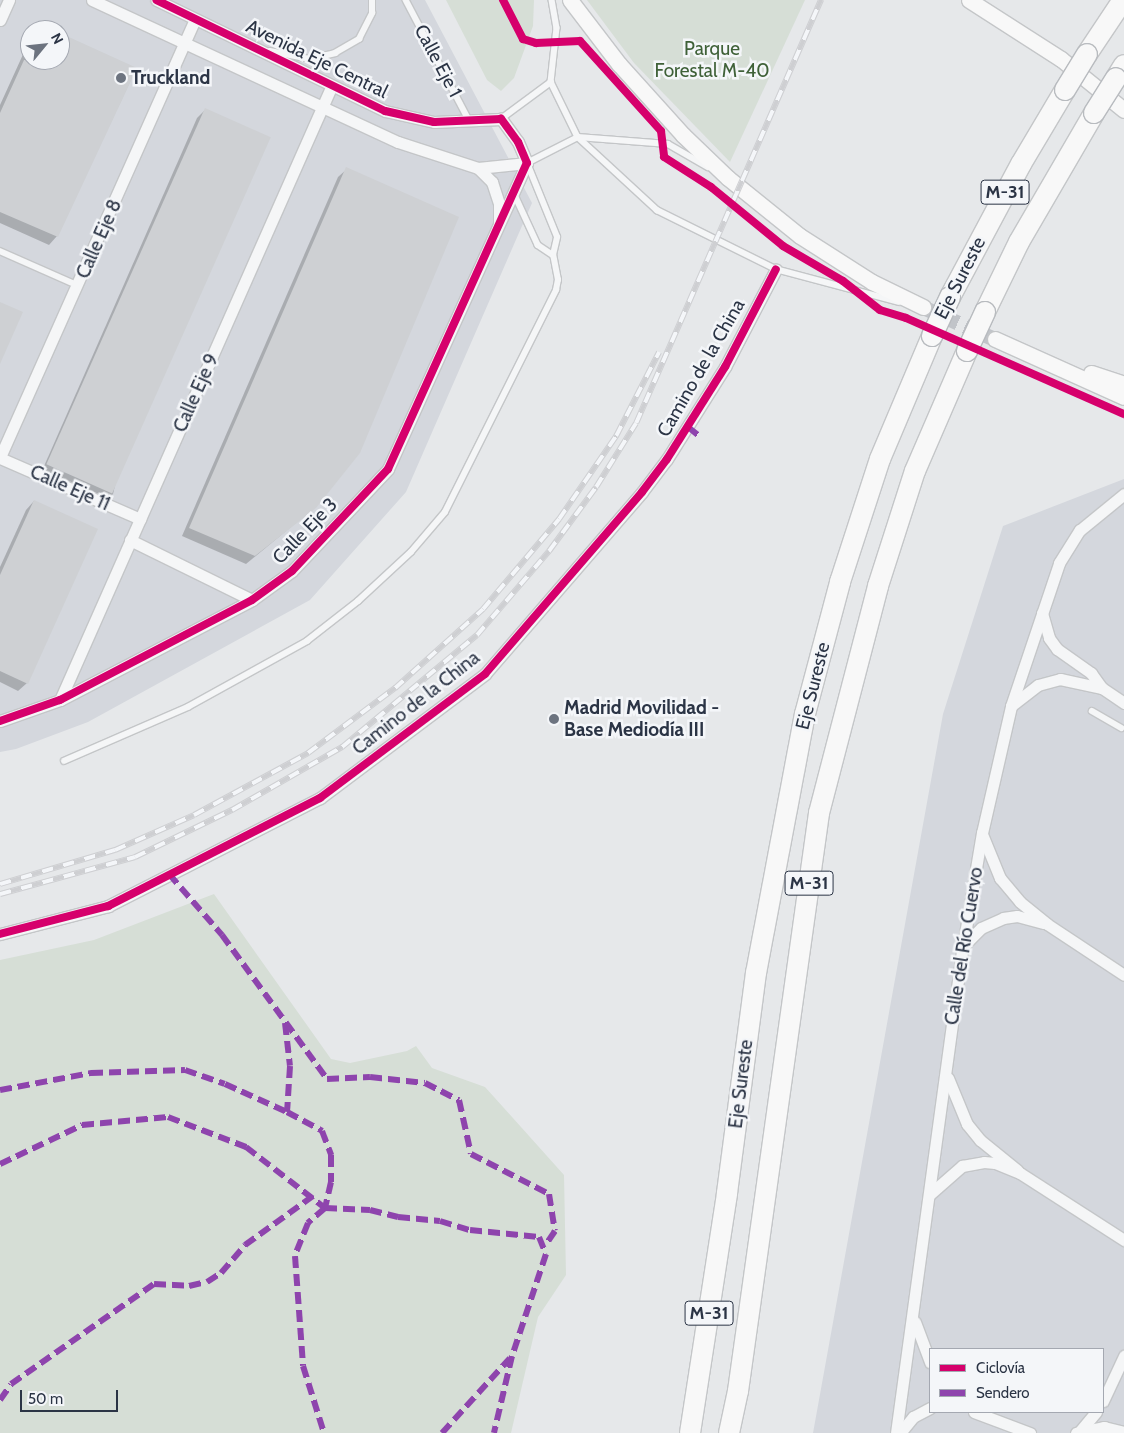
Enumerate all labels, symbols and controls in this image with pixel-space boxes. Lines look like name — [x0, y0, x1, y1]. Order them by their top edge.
street label: Avenida Eje Central — [242, 15, 392, 103]
north arrow — [20, 20, 70, 70]
street label: Calle Eje 1 — [409, 21, 467, 101]
text: N — [47, 30, 68, 47]
park label: Parque Forestal M-40 — [655, 38, 769, 82]
place label: Truckland — [131, 67, 210, 89]
marker: Truckland — [115, 72, 127, 84]
road number: M-31 — [980, 176, 1030, 208]
street label: Calle Eje 8 — [71, 196, 127, 282]
street label: Eje Sureste — [930, 233, 990, 323]
street label: Camino de la China — [652, 295, 750, 441]
street label: Calle Eje 9 — [169, 350, 223, 436]
street label: Calle Eje 11 — [27, 460, 113, 516]
street label: Calle Eje 3 — [268, 493, 342, 569]
street label: Eje Sureste — [791, 640, 835, 732]
street label: Camino de la China — [348, 646, 484, 760]
place label: Madrid Movilidad - Base Mediodía III — [564, 697, 719, 741]
marker: Madrid Movilidad - Base Mediodía III — [548, 713, 560, 725]
street label: Calle del Río Cuervo — [940, 865, 988, 1027]
road number: M-31 — [784, 868, 834, 898]
street label: Eje Sureste — [724, 1038, 758, 1130]
road number: M-31 — [684, 1298, 734, 1329]
legend — [929, 1348, 1104, 1413]
text: Ciclovía — [976, 1359, 1025, 1377]
scale bar — [22, 1380, 120, 1412]
text: Sendero — [976, 1384, 1030, 1402]
text: 50 m — [28, 1390, 63, 1408]

